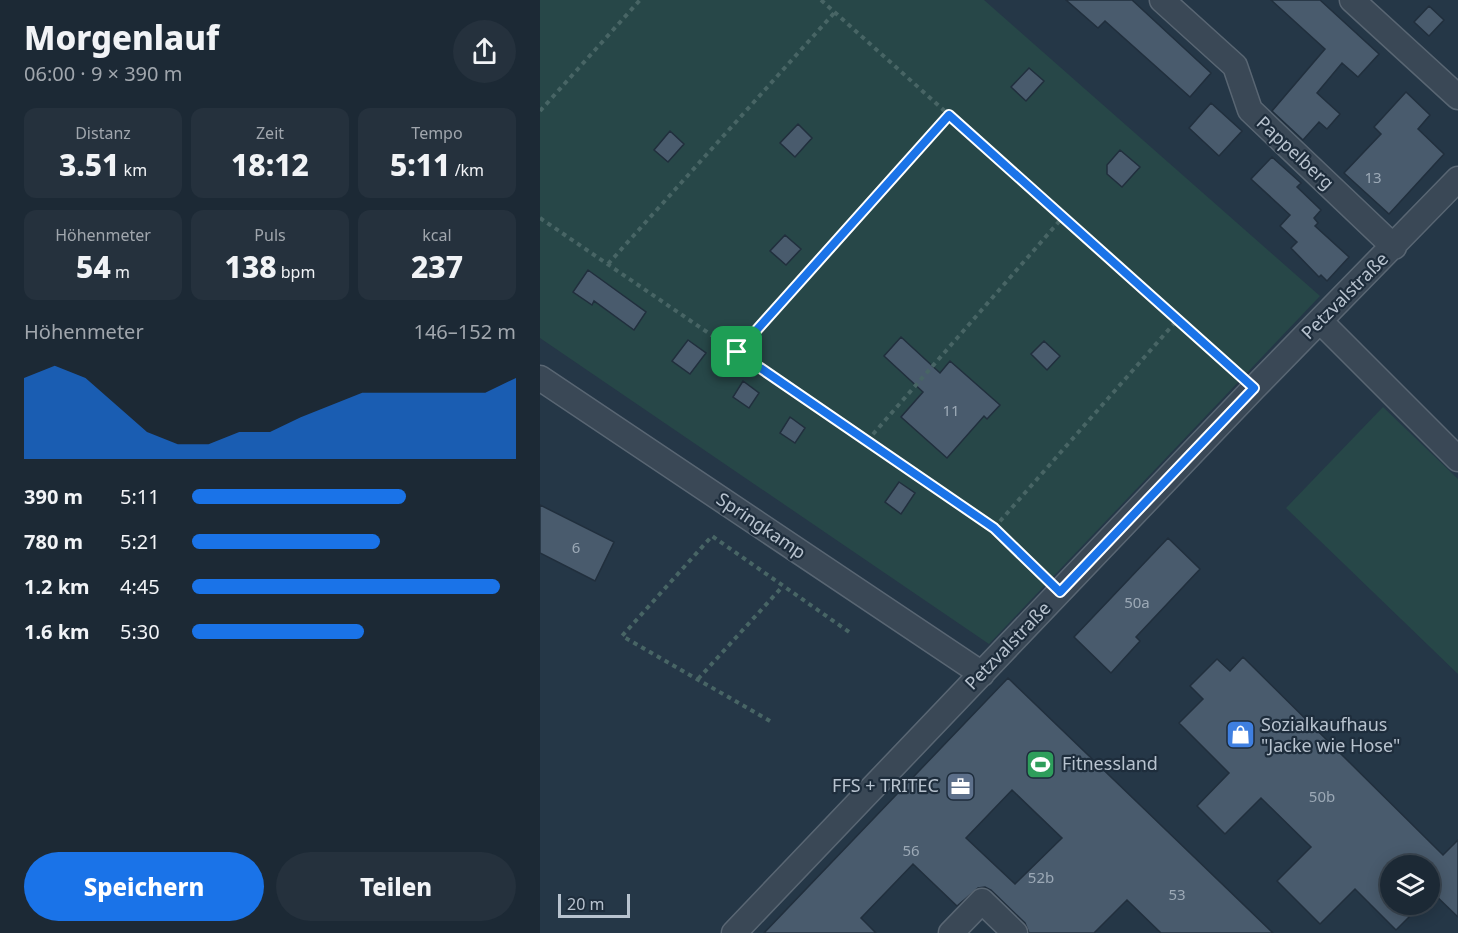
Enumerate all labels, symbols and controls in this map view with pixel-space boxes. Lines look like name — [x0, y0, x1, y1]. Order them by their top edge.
text: Morgenlauf — [24, 15, 219, 60]
button: share — [453, 20, 516, 83]
text: 06:00 · 9 × 390 m — [24, 60, 182, 87]
street label: Pappelberg — [1252, 110, 1340, 194]
text: Distanz — [75, 122, 131, 144]
text: Zeit — [256, 122, 284, 144]
text: Tempo — [411, 122, 463, 144]
text: 3.51 — [59, 144, 119, 185]
text: 18:12 — [231, 144, 309, 185]
text: 5:11 — [390, 144, 450, 185]
text: km — [119, 159, 147, 181]
text: /km — [450, 159, 484, 181]
house number: 13 — [1364, 167, 1382, 187]
text: Höhenmeter — [55, 224, 151, 246]
text: Puls — [254, 224, 286, 246]
text: kcal — [422, 224, 452, 246]
text: 54 — [76, 246, 111, 287]
text: 138 — [225, 246, 277, 287]
text: 237 — [411, 246, 463, 287]
street label: Petzvalstraße — [1296, 247, 1393, 344]
text: m — [111, 261, 130, 283]
text: bpm — [277, 261, 315, 283]
text: Höhenmeter — [24, 318, 144, 345]
text: 146–152 m — [413, 318, 516, 345]
pin — [711, 326, 762, 377]
icon: arrive — [720, 335, 753, 368]
house number: 11 — [942, 400, 960, 420]
text: 390 m — [24, 483, 83, 510]
text: 5:11 — [120, 483, 160, 510]
street label: Springkamp — [712, 486, 811, 564]
text: 780 m — [24, 528, 83, 555]
text: 5:21 — [120, 528, 160, 555]
house number: 6 — [572, 537, 580, 557]
text: 1.2 km — [24, 573, 90, 600]
text: 4:45 — [120, 573, 160, 600]
house number: 50a — [1124, 592, 1150, 612]
street label: Petzvalstraße — [959, 596, 1055, 695]
text: 1.6 km — [24, 618, 90, 645]
text: 5:30 — [120, 618, 160, 645]
place label: Sozialkaufhaus "Jacke wie Hose" — [1261, 712, 1400, 757]
shop icon: Sozialkaufhaus "Jacke wie Hose" — [1224, 719, 1256, 751]
sports icon: Fitnessland — [1025, 748, 1057, 780]
place label: Fitnessland — [1062, 751, 1158, 775]
office icon: FFS + TRITEC — [944, 770, 976, 802]
place label: FFS + TRITEC — [832, 773, 939, 797]
house number: 50b — [1309, 786, 1335, 806]
house number: 56 — [902, 840, 920, 860]
button: Speichern — [24, 852, 264, 921]
button: Teilen — [276, 852, 516, 921]
map controls — [1380, 855, 1440, 915]
button: layers — [1380, 855, 1440, 915]
house number: 52b — [1028, 867, 1054, 887]
house number: 53 — [1168, 884, 1186, 904]
scale bar — [558, 891, 630, 918]
text: 20 m — [567, 893, 604, 915]

